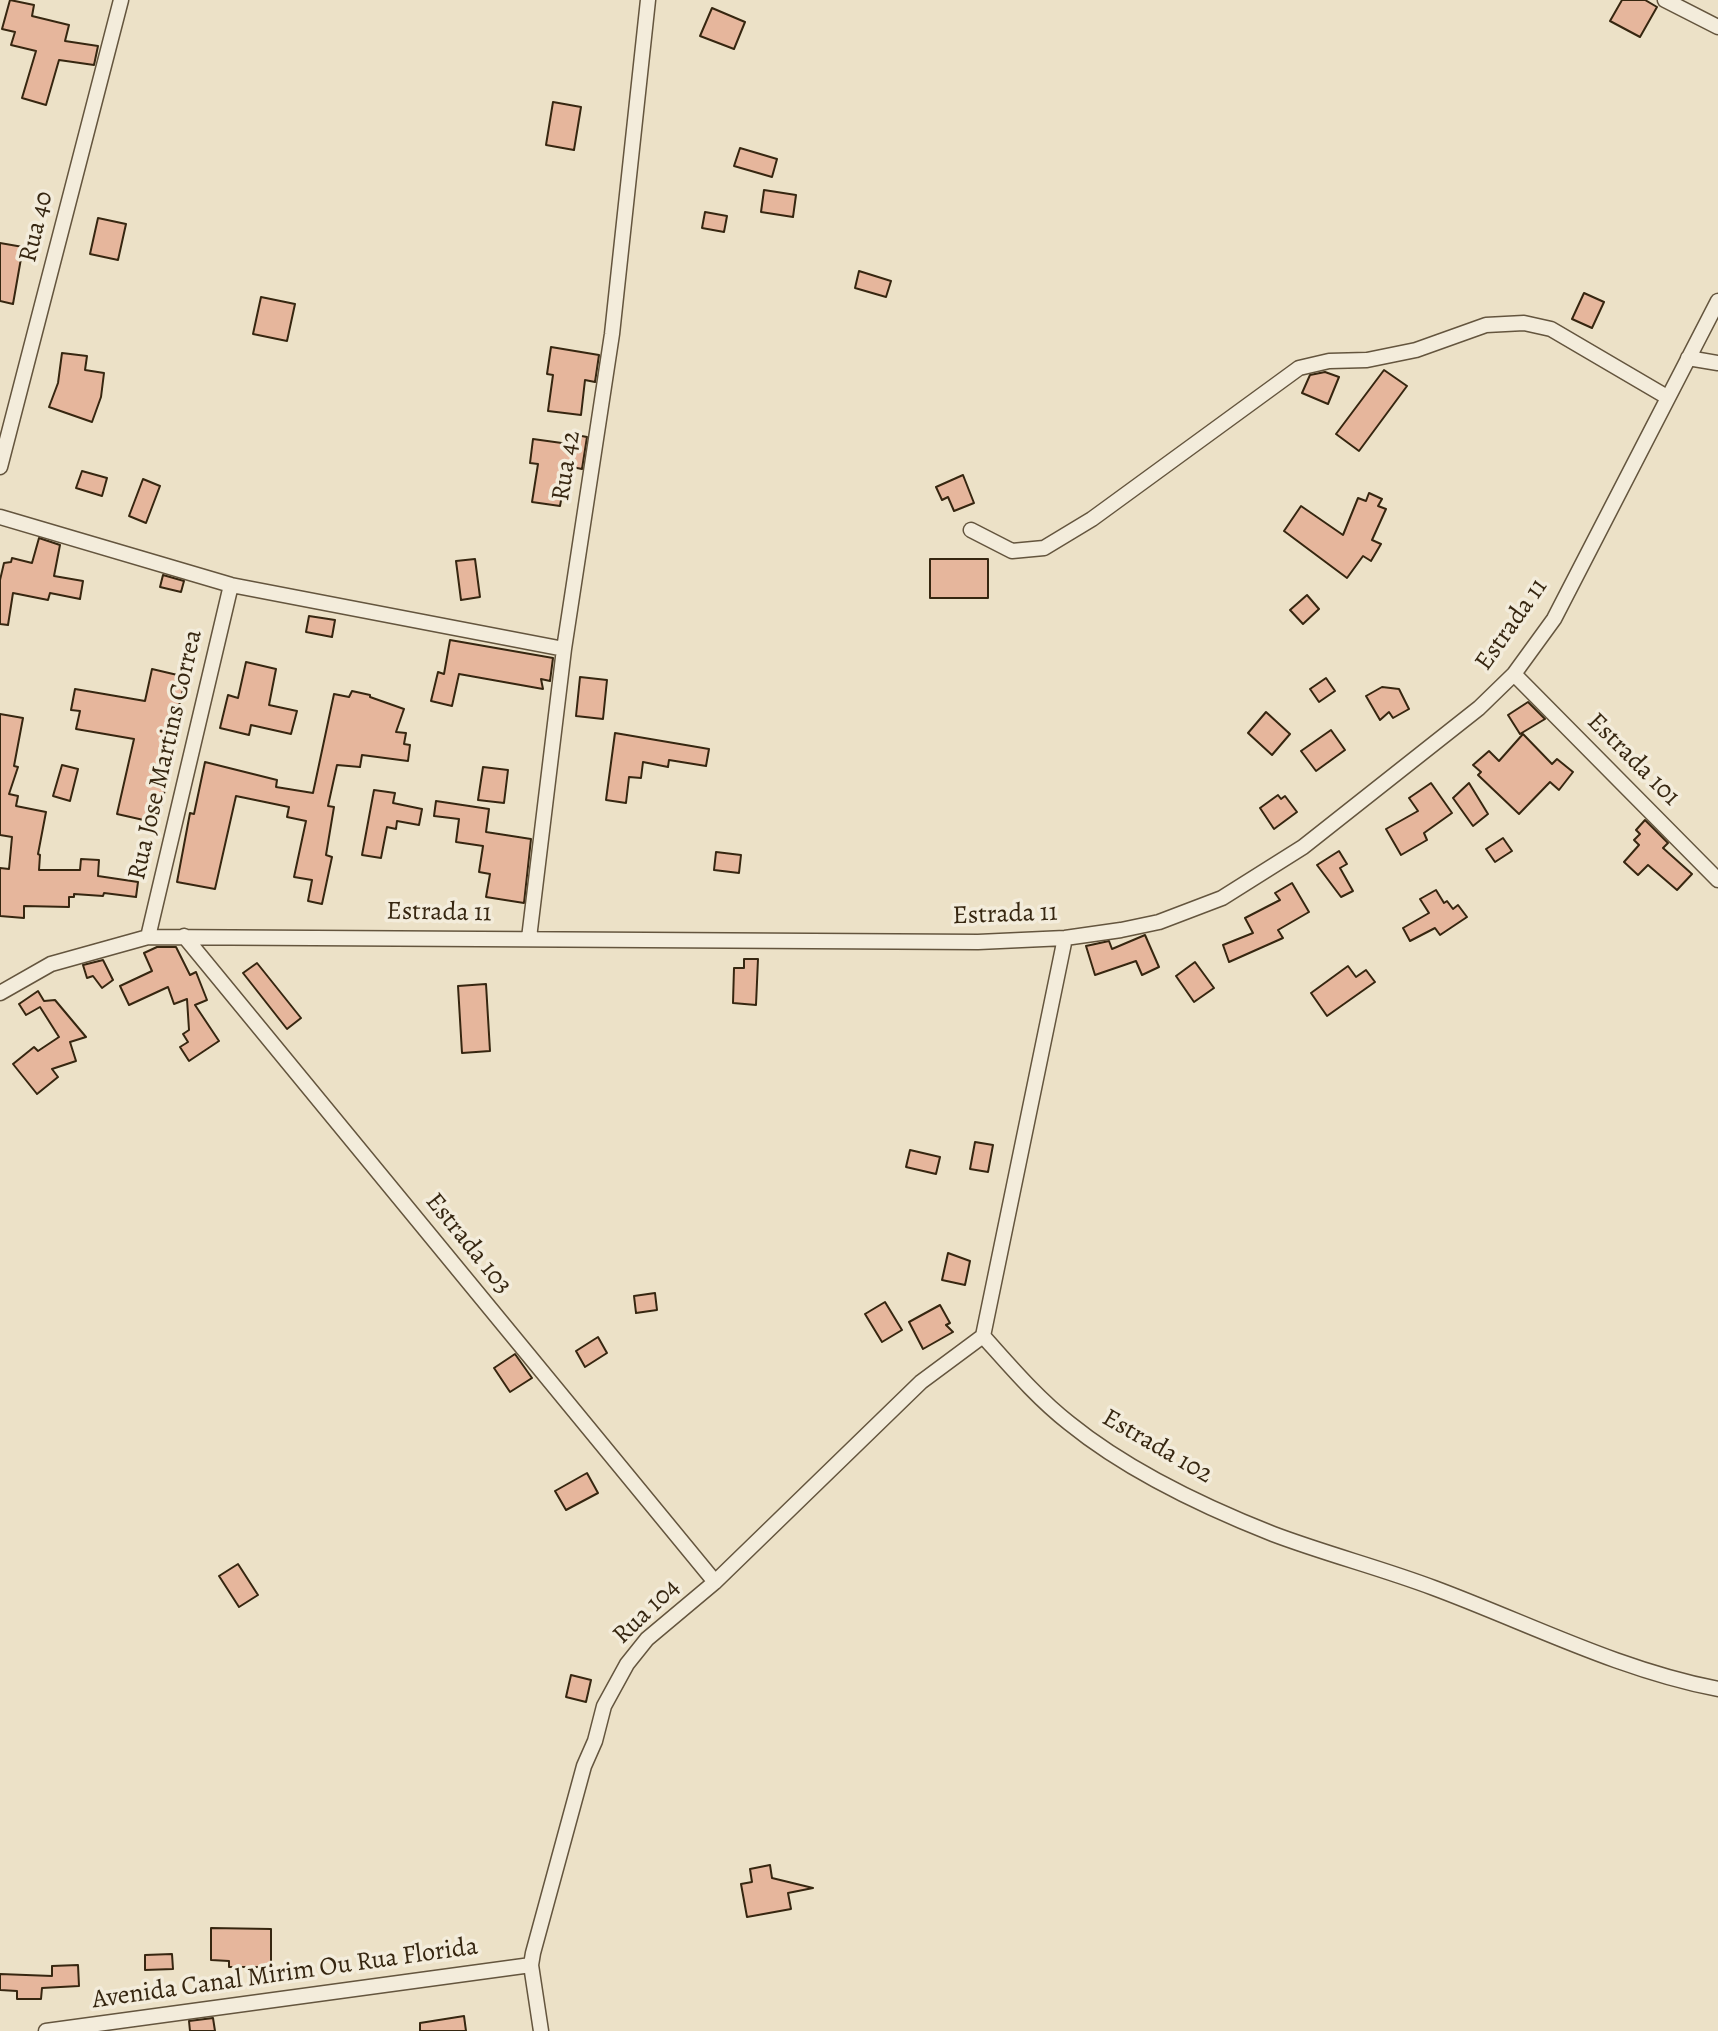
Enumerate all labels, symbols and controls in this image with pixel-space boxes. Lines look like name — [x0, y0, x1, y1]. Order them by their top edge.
street label: Rua 40 — [13, 188, 61, 266]
street label: Rua 42 — [546, 429, 588, 503]
street label: Estrada 11 — [1469, 573, 1555, 677]
street label: Rua Jose Martins Correa — [122, 627, 210, 883]
street label: Estrada 101 — [1580, 707, 1686, 813]
street label: Estrada 11 — [386, 896, 492, 930]
street label: Estrada 11 — [952, 898, 1058, 932]
street label: Estrada 103 — [418, 1187, 518, 1301]
street label: Estrada 102 — [1096, 1403, 1218, 1491]
street label: Rua 104 — [607, 1573, 687, 1651]
street label: Avenida Canal Mirim Ou Rua Florida — [90, 1931, 480, 2017]

